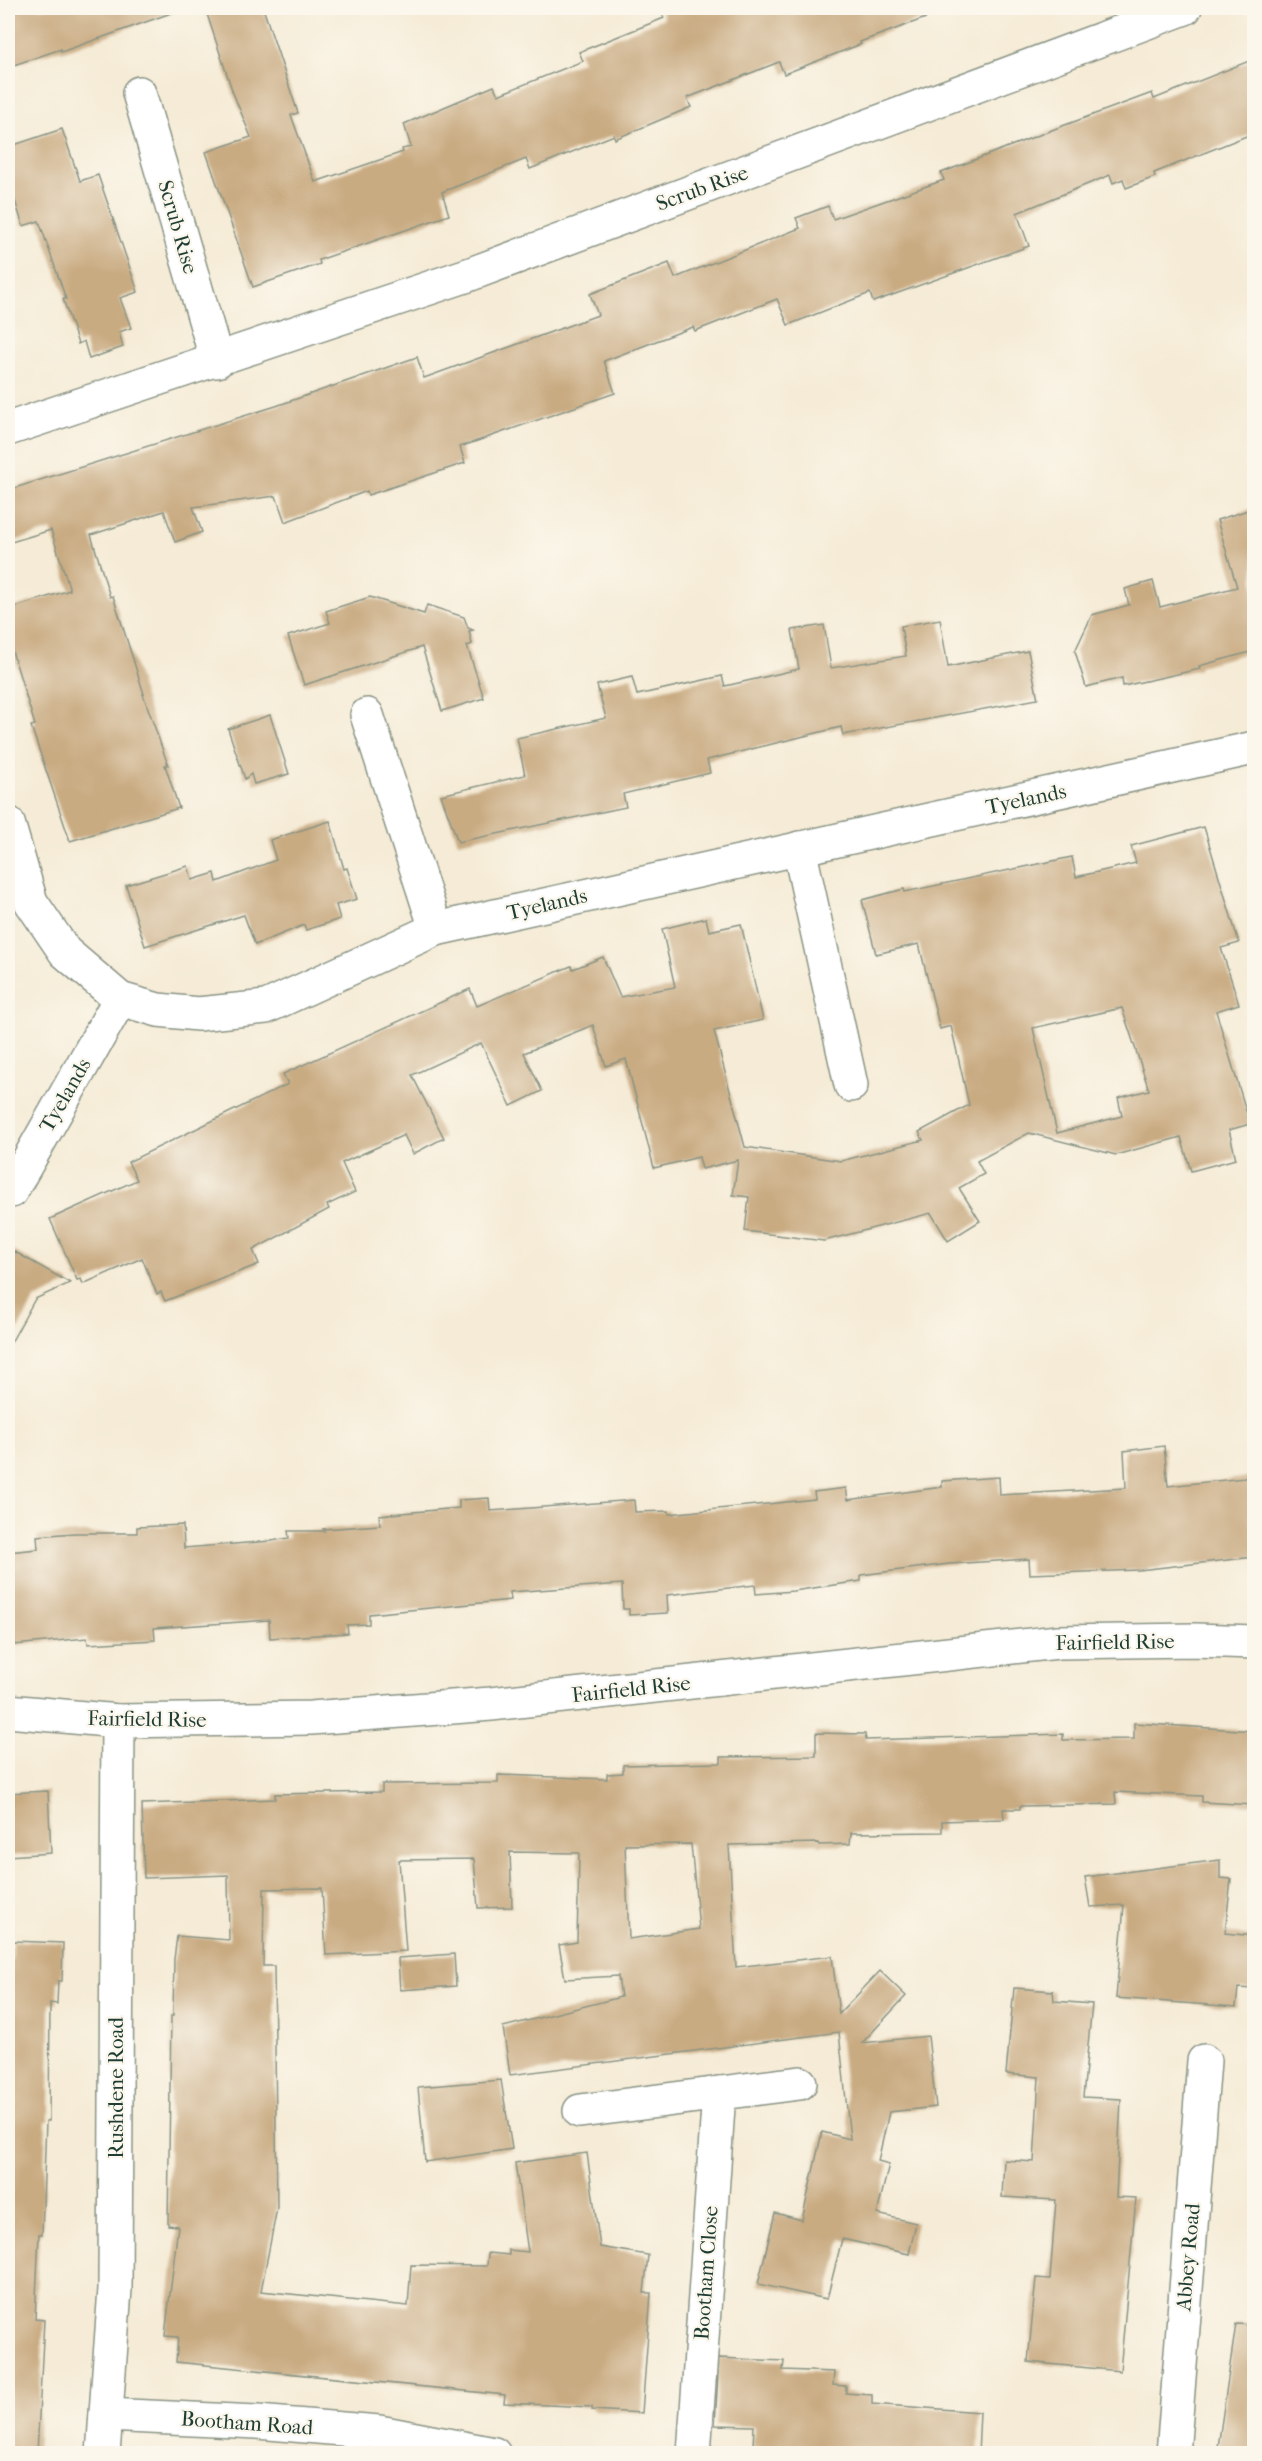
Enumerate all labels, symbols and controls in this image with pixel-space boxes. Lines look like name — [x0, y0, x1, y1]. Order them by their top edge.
street label: Scrub Rise — [653, 160, 751, 216]
street label: Scrub Rise — [153, 178, 203, 276]
street label: Tyelands — [984, 779, 1069, 819]
street label: Tyelands — [505, 883, 590, 925]
street label: Tyelands — [34, 1053, 96, 1136]
street label: Fairfield Rise — [1055, 1629, 1175, 1655]
street label: Fairfield Rise — [570, 1671, 692, 1707]
street label: Fairfield Rise — [87, 1706, 207, 1732]
street label: Rushdene Road — [104, 2017, 128, 2159]
street label: Abbey Road — [1171, 2202, 1205, 2313]
street label: Bootham Close — [689, 2205, 723, 2341]
street label: Bootham Road — [180, 2406, 315, 2440]

